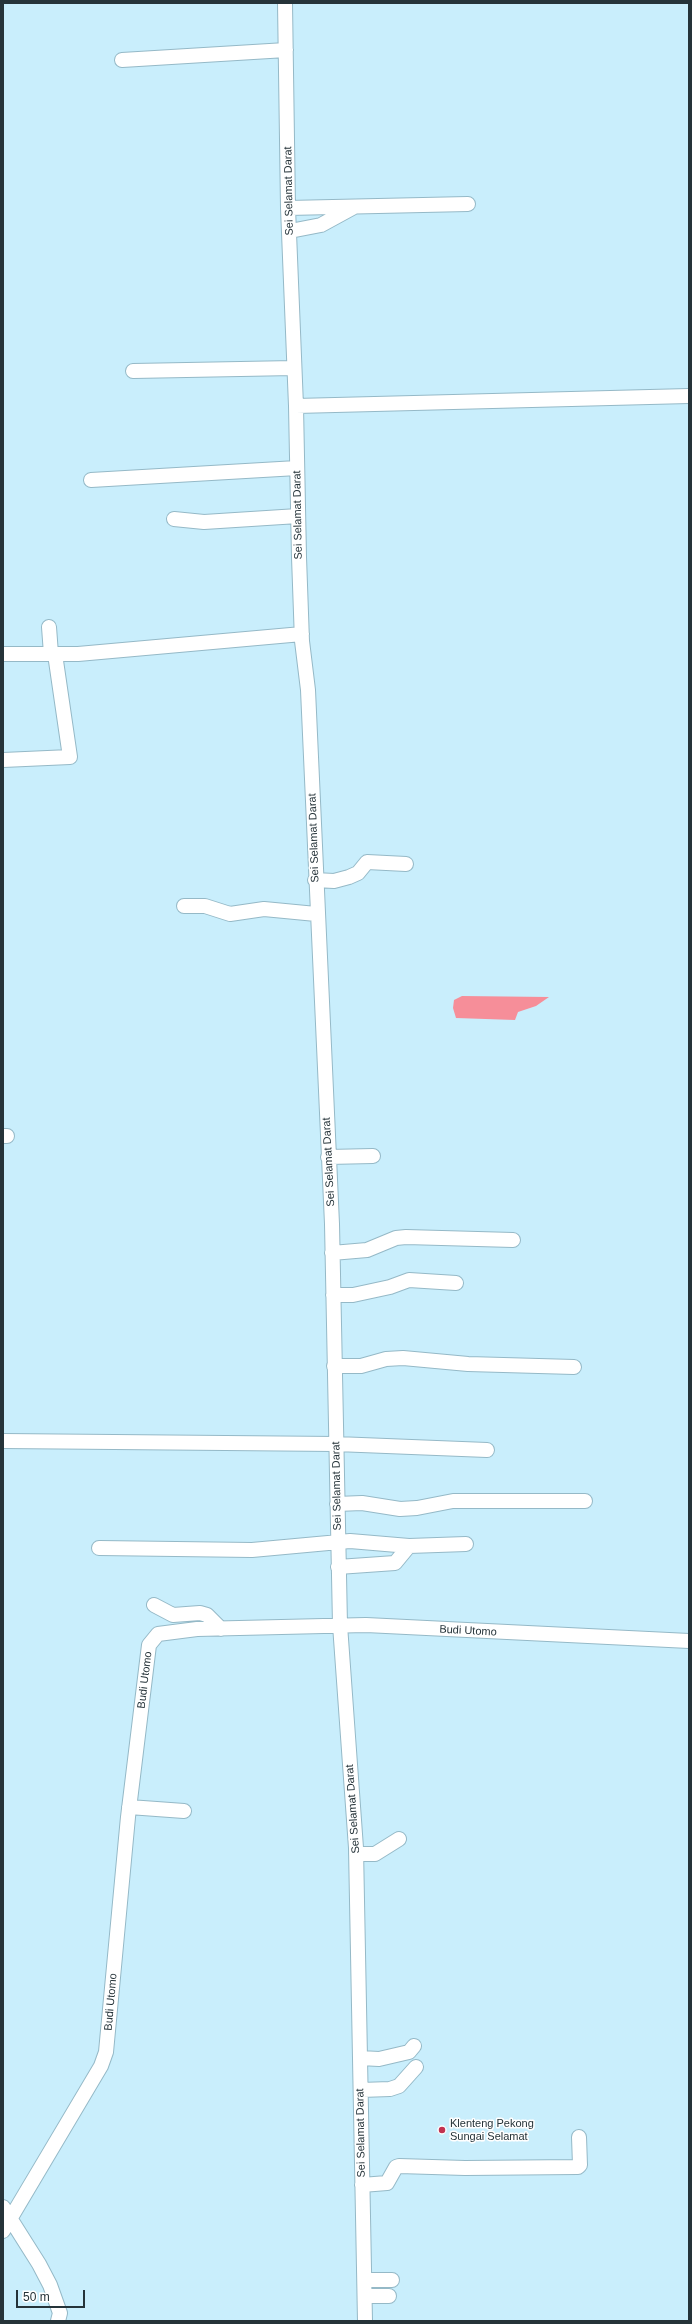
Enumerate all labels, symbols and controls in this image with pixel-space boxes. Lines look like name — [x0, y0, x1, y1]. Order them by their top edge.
street label: Sei Selamat Darat — [282, 146, 296, 236]
street label: Sei Selamat Darat — [291, 470, 305, 560]
street label: Sei Selamat Darat — [306, 793, 322, 883]
street label: Sei Selamat Darat — [320, 1117, 338, 1207]
street label: Sei Selamat Darat — [330, 1441, 344, 1531]
street label: Budi Utomo — [439, 1623, 497, 1639]
street label: Budi Utomo — [135, 1651, 155, 1709]
street label: Sei Selamat Darat — [343, 1764, 363, 1854]
street label: Budi Utomo — [102, 1973, 120, 2031]
street label: Sei Selamat Darat — [354, 2088, 368, 2178]
place label: Klenteng Pekong Sungai Selamat — [450, 2117, 534, 2143]
marker: Klenteng Pekong Sungai Selamat — [437, 2125, 447, 2135]
scale bar — [18, 2282, 87, 2308]
text: 50 m — [23, 2290, 50, 2304]

